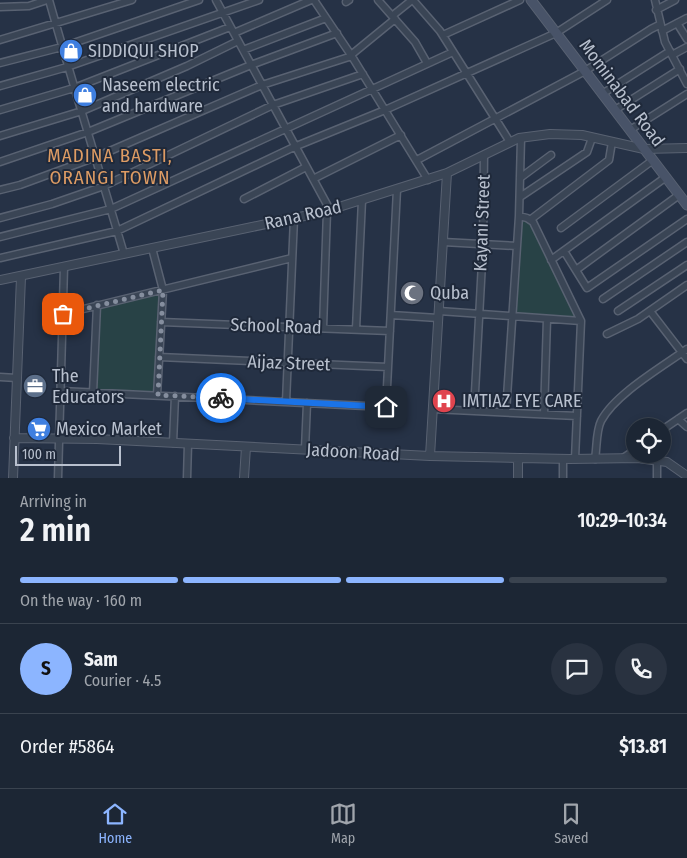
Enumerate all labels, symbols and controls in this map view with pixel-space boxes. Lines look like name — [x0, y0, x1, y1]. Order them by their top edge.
street label: Mominabad Road — [575, 35, 669, 151]
shop icon: SIDDIQUI SHOP — [58, 38, 84, 64]
place label: SIDDIQUI SHOP — [88, 40, 199, 62]
place label: Naseem electric and hardware — [102, 74, 220, 117]
shop icon: Naseem electric and hardware — [72, 82, 98, 108]
district label: MADINA BASTI, ORANGI TOWN — [47, 144, 173, 189]
street label: Kayani Street — [469, 174, 495, 272]
street label: Rana Road — [262, 195, 344, 235]
mosque icon: Quba — [399, 280, 425, 306]
place label: Quba — [430, 282, 469, 304]
pin — [42, 293, 84, 335]
icon: bag — [49, 300, 77, 328]
street label: School Road — [230, 313, 322, 339]
street label: Aijaz Street — [247, 351, 331, 375]
place label: The Educators — [52, 365, 125, 408]
office icon: The Educators — [22, 373, 48, 399]
courier — [196, 373, 246, 423]
icon: bike — [207, 384, 235, 412]
pin — [365, 386, 407, 428]
hospital icon: IMTIAZ EYE CARE — [431, 388, 457, 414]
place label: IMTIAZ EYE CARE — [462, 390, 581, 412]
icon: home — [372, 393, 400, 421]
supermarket icon: Mexico Market — [26, 416, 52, 442]
place label: Mexico Market — [56, 418, 162, 440]
map controls — [626, 418, 671, 463]
button: locate — [626, 418, 671, 463]
street label: Jadoon Road — [306, 439, 400, 465]
scale bar — [15, 443, 121, 466]
text: 100 m — [22, 446, 56, 463]
text: Arriving in — [20, 492, 87, 511]
text: 10:29–10:34 — [577, 509, 667, 532]
text: 2 min — [20, 511, 91, 549]
text: On the way · 160 m — [20, 591, 142, 610]
button: chat — [551, 643, 603, 695]
button: phone — [615, 643, 667, 695]
text: Sam — [84, 648, 118, 671]
text: S — [41, 657, 51, 680]
text: Courier · 4.5 — [84, 671, 161, 690]
text: Order #5864 — [20, 735, 115, 758]
text: $13.81 — [619, 735, 667, 758]
tab: Home — [99, 800, 132, 847]
tab: Map — [329, 800, 357, 847]
tab: Saved — [554, 800, 588, 847]

